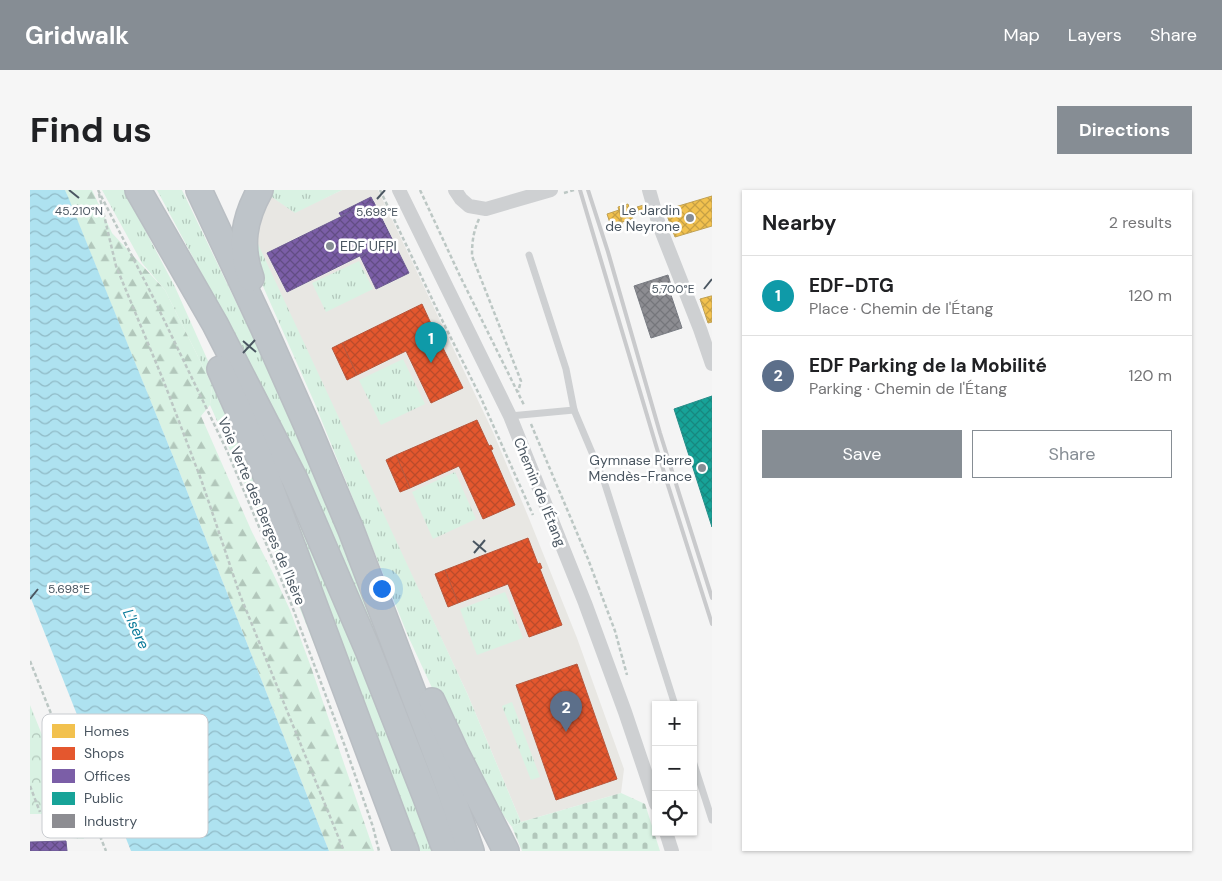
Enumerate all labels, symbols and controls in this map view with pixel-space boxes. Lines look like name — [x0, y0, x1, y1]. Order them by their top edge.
text: Gridwalk — [25, 20, 129, 51]
text: Map — [1004, 23, 1040, 47]
text: Layers — [1068, 23, 1122, 47]
text: Share — [1150, 23, 1197, 47]
button: Directions — [1057, 106, 1192, 154]
text: Find us — [30, 107, 152, 153]
place label: Le Jardin de Neyrone — [605, 201, 680, 235]
text: 45.210°N — [55, 203, 103, 219]
text: 5.698°E — [356, 204, 398, 220]
text: Nearby — [762, 209, 836, 237]
marker: Le Jardin de Neyrone — [684, 212, 696, 224]
text: 2 results — [1109, 212, 1172, 233]
place label: EDF UFPI — [340, 237, 397, 255]
marker: EDF UFPI — [324, 240, 336, 252]
text: EDF-DTG — [809, 273, 894, 298]
text: 5.700°E — [652, 281, 695, 297]
text: 1 — [775, 285, 781, 306]
text: 120 m — [1128, 285, 1172, 306]
text: Place · Chemin de l'Étang — [809, 298, 993, 319]
pin: 1 — [415, 322, 447, 363]
text: EDF Parking de la Mobilité — [809, 353, 1047, 378]
text: 2 — [773, 365, 783, 386]
text: 120 m — [1128, 365, 1172, 386]
text: Parking · Chemin de l'Étang — [809, 378, 1007, 399]
street label: Voie Verte des Berges de l'Isère — [214, 414, 310, 608]
button: Save — [762, 430, 962, 478]
button: Share — [972, 430, 1172, 478]
street label: Chemin de l'Étang — [510, 435, 570, 549]
place label: Gymnase Pierre Mendès-France — [589, 451, 692, 485]
marker: Gymnase Pierre Mendès-France — [696, 462, 708, 474]
your location — [369, 576, 395, 602]
text: 5.698°E — [48, 581, 90, 597]
water label: L'Isère — [118, 606, 154, 653]
pin: 2 — [550, 691, 582, 732]
map controls — [652, 701, 697, 836]
button: + — [652, 701, 697, 746]
legend — [42, 714, 208, 838]
text: Homes — [84, 722, 129, 740]
text: Shops — [84, 744, 124, 762]
button: − — [652, 746, 697, 791]
text: Offices — [84, 767, 130, 785]
text: Public — [84, 789, 123, 807]
button: locate — [652, 791, 697, 836]
text: Industry — [84, 812, 137, 830]

